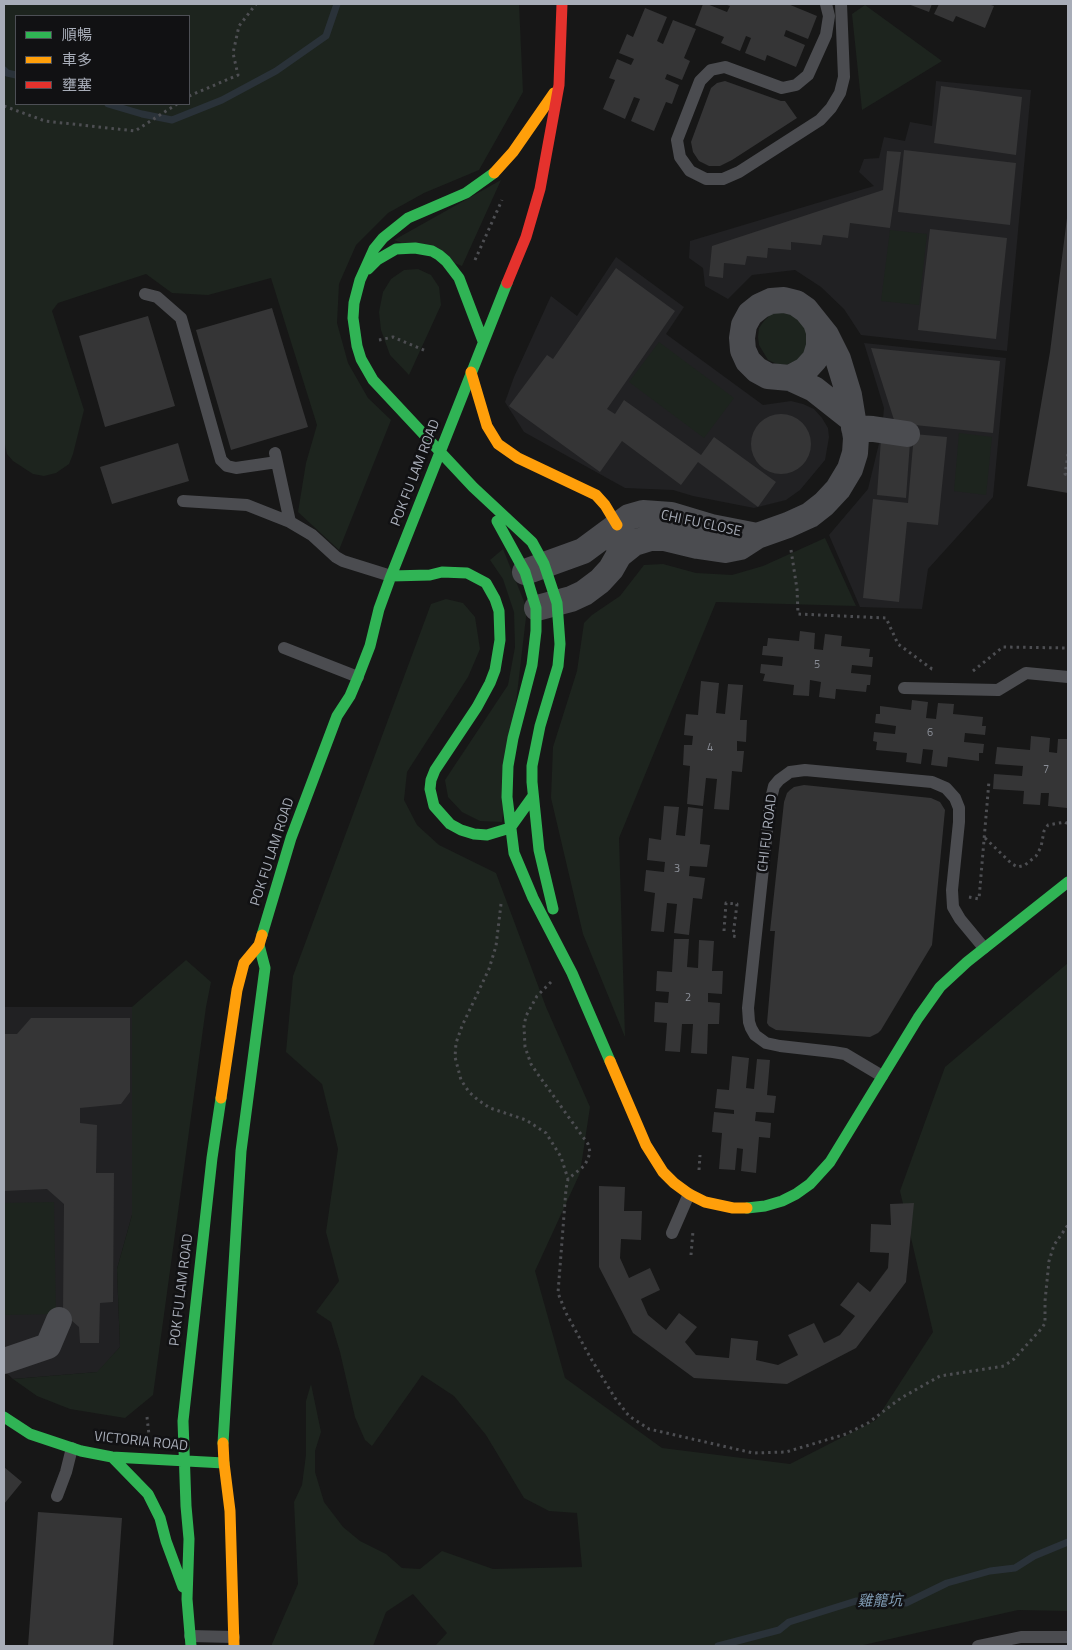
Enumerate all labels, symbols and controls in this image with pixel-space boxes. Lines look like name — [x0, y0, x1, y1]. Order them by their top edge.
legend — [15, 15, 190, 105]
text: 順暢 — [62, 23, 92, 46]
text: 車多 — [62, 48, 92, 71]
text: 壅塞 — [62, 73, 92, 96]
street label: POK FU LAM ROAD — [388, 417, 444, 529]
street label: CHI FU CLOSE — [659, 507, 743, 541]
house number: 5 — [814, 658, 820, 672]
house number: 6 — [927, 726, 933, 740]
house number: 4 — [707, 741, 713, 755]
house number: 7 — [1043, 763, 1049, 777]
street label: CHI FU ROAD — [755, 793, 781, 873]
street label: POK FU LAM ROAD — [248, 796, 298, 908]
house number: 3 — [674, 862, 680, 876]
house number: 2 — [685, 991, 691, 1005]
street label: POK FU LAM ROAD — [167, 1233, 197, 1347]
street label: VICTORIA ROAD — [93, 1429, 189, 1455]
water label: 雞籠坑 — [857, 1593, 903, 1611]

